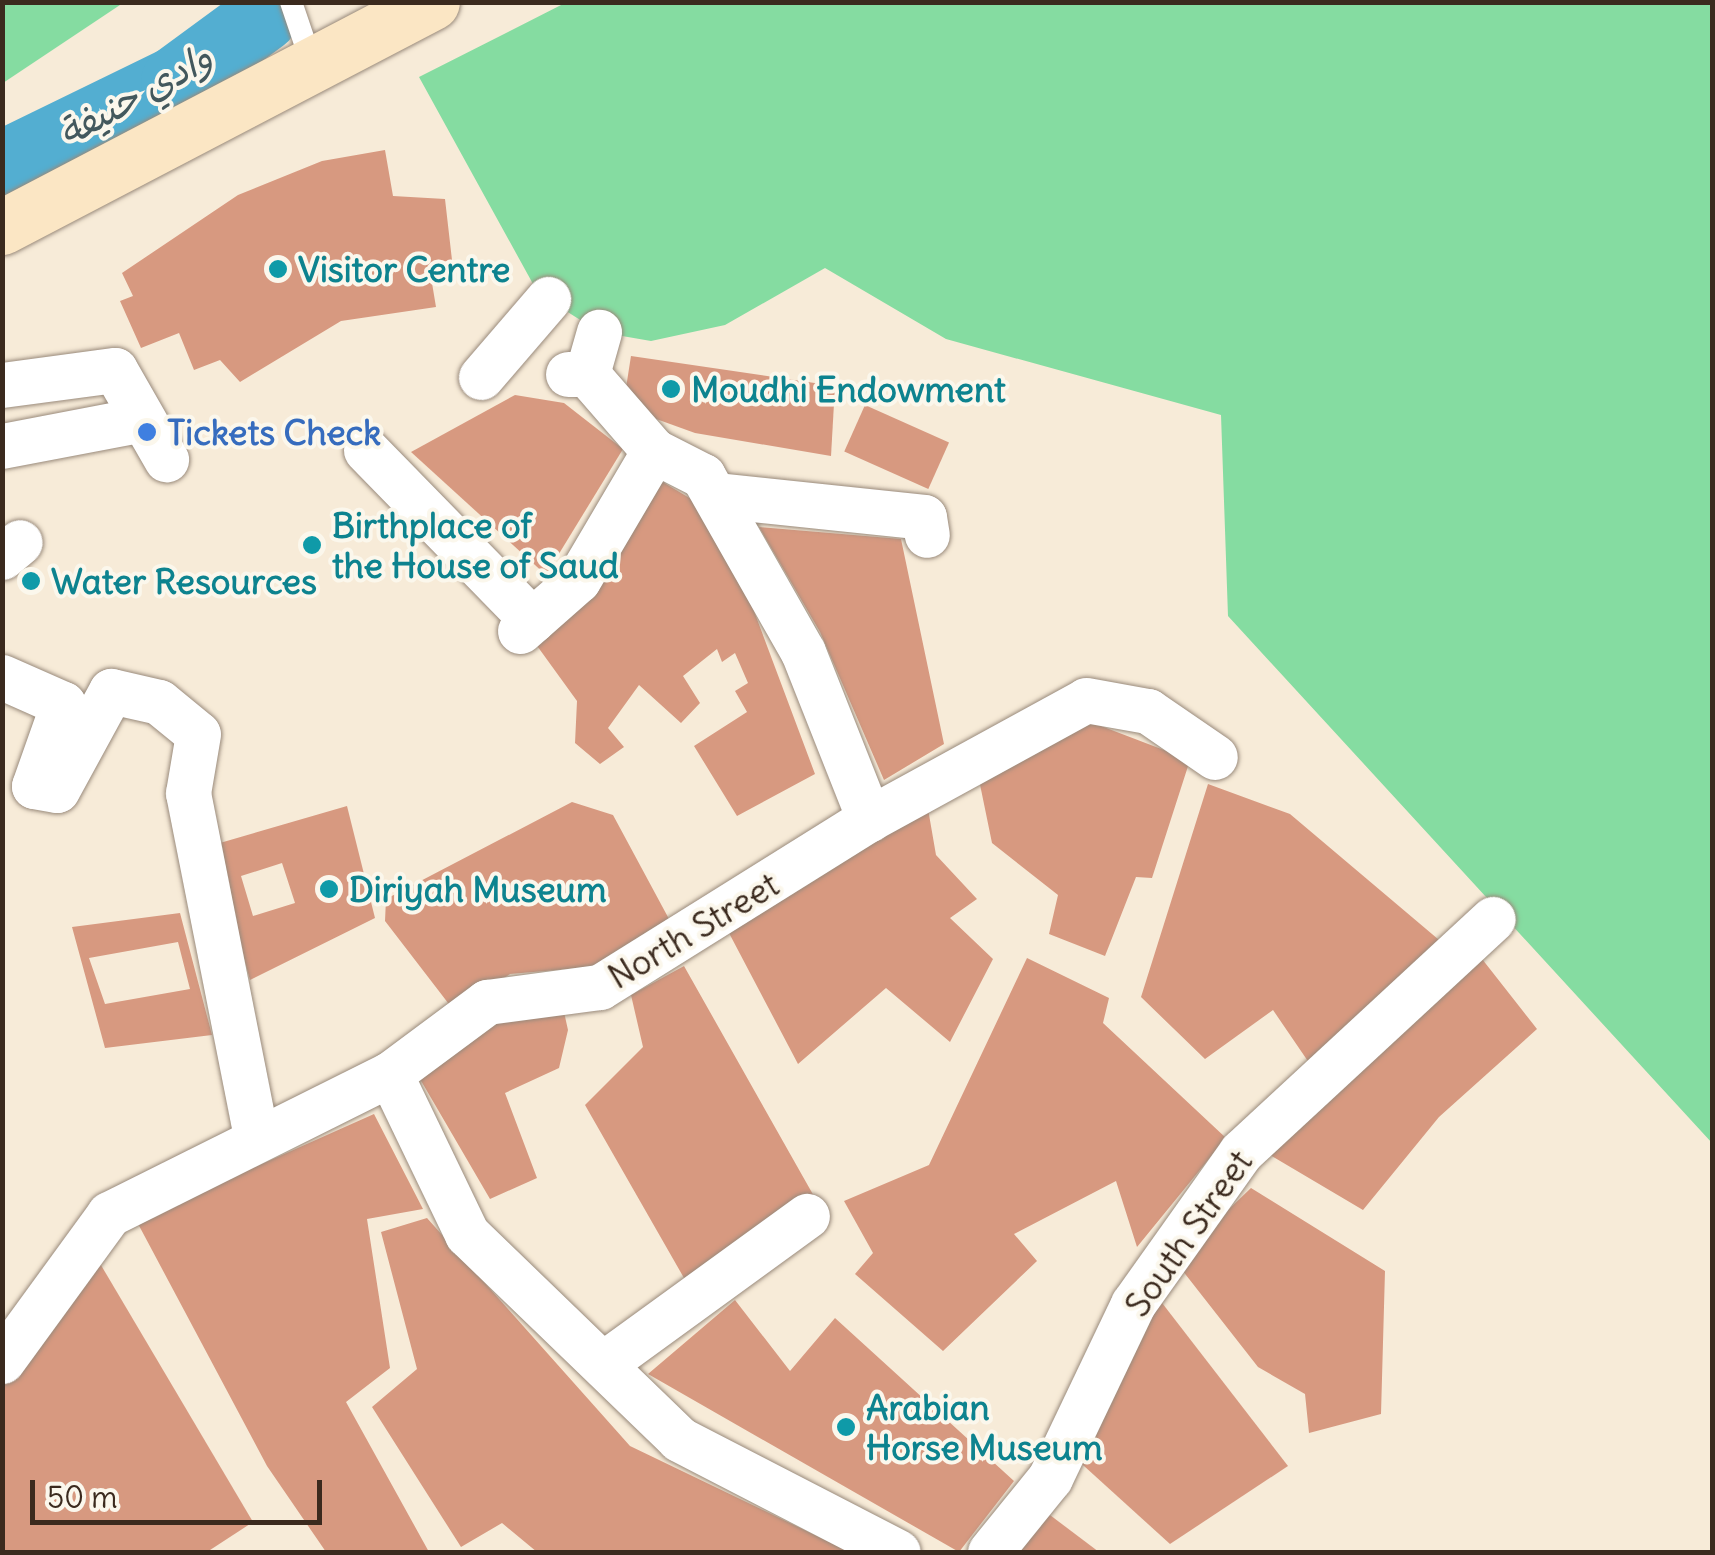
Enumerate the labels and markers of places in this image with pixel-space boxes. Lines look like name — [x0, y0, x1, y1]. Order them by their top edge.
place label: Visitor Centre — [298, 248, 510, 290]
marker: Visitor Centre — [267, 258, 289, 280]
place label: Moudhi Endowment — [691, 368, 1006, 410]
marker: Moudhi Endowment — [660, 378, 682, 400]
place label: Tickets Check — [167, 411, 381, 453]
marker: Tickets Check — [136, 421, 158, 443]
place label: Birthplace of the House of Saud — [332, 504, 619, 586]
marker: Birthplace of the House of Saud — [301, 534, 323, 556]
place label: Water Resources — [51, 560, 317, 602]
marker: Water Resources — [20, 570, 42, 592]
place label: Diriyah Museum — [349, 868, 607, 910]
marker: Diriyah Museum — [318, 878, 340, 900]
place label: Arabian Horse Museum — [866, 1386, 1103, 1468]
marker: Arabian Horse Museum — [835, 1416, 857, 1438]

